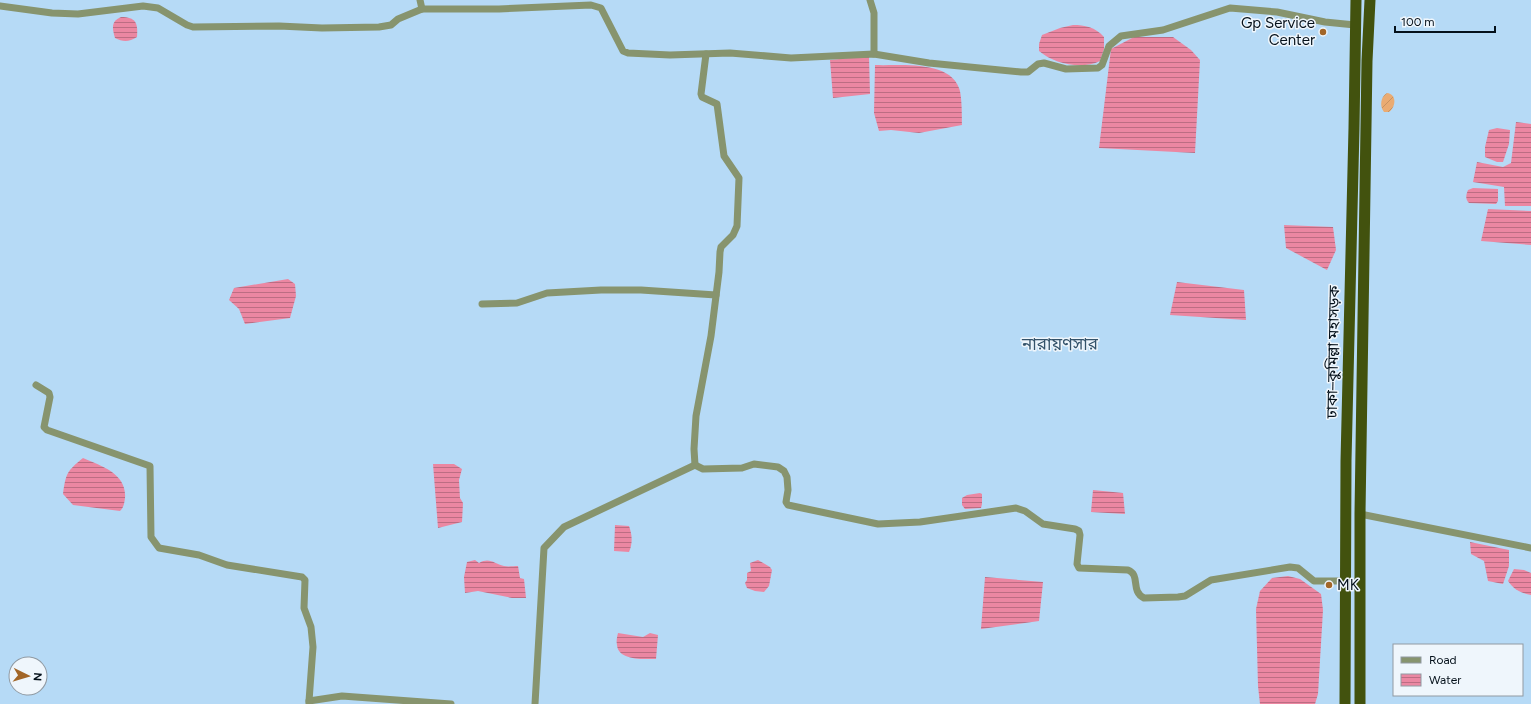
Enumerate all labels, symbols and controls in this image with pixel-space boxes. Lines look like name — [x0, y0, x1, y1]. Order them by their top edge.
scale bar — [1395, 8, 1495, 34]
place label: Gp Service Center — [1241, 14, 1315, 49]
text: 100 m — [1401, 15, 1435, 29]
marker: Gp Service Center — [1318, 27, 1328, 37]
street label: ঢাকা–কুমিল্লা মহাসড়ক — [1323, 285, 1343, 420]
district label: নারায়ণসার — [1021, 334, 1099, 354]
place label: MK — [1337, 576, 1360, 594]
marker: MK — [1324, 580, 1334, 590]
legend — [1393, 644, 1523, 696]
text: Road — [1429, 653, 1457, 667]
north arrow — [8, 656, 48, 696]
text: N — [31, 672, 44, 682]
text: Water — [1429, 673, 1461, 687]

